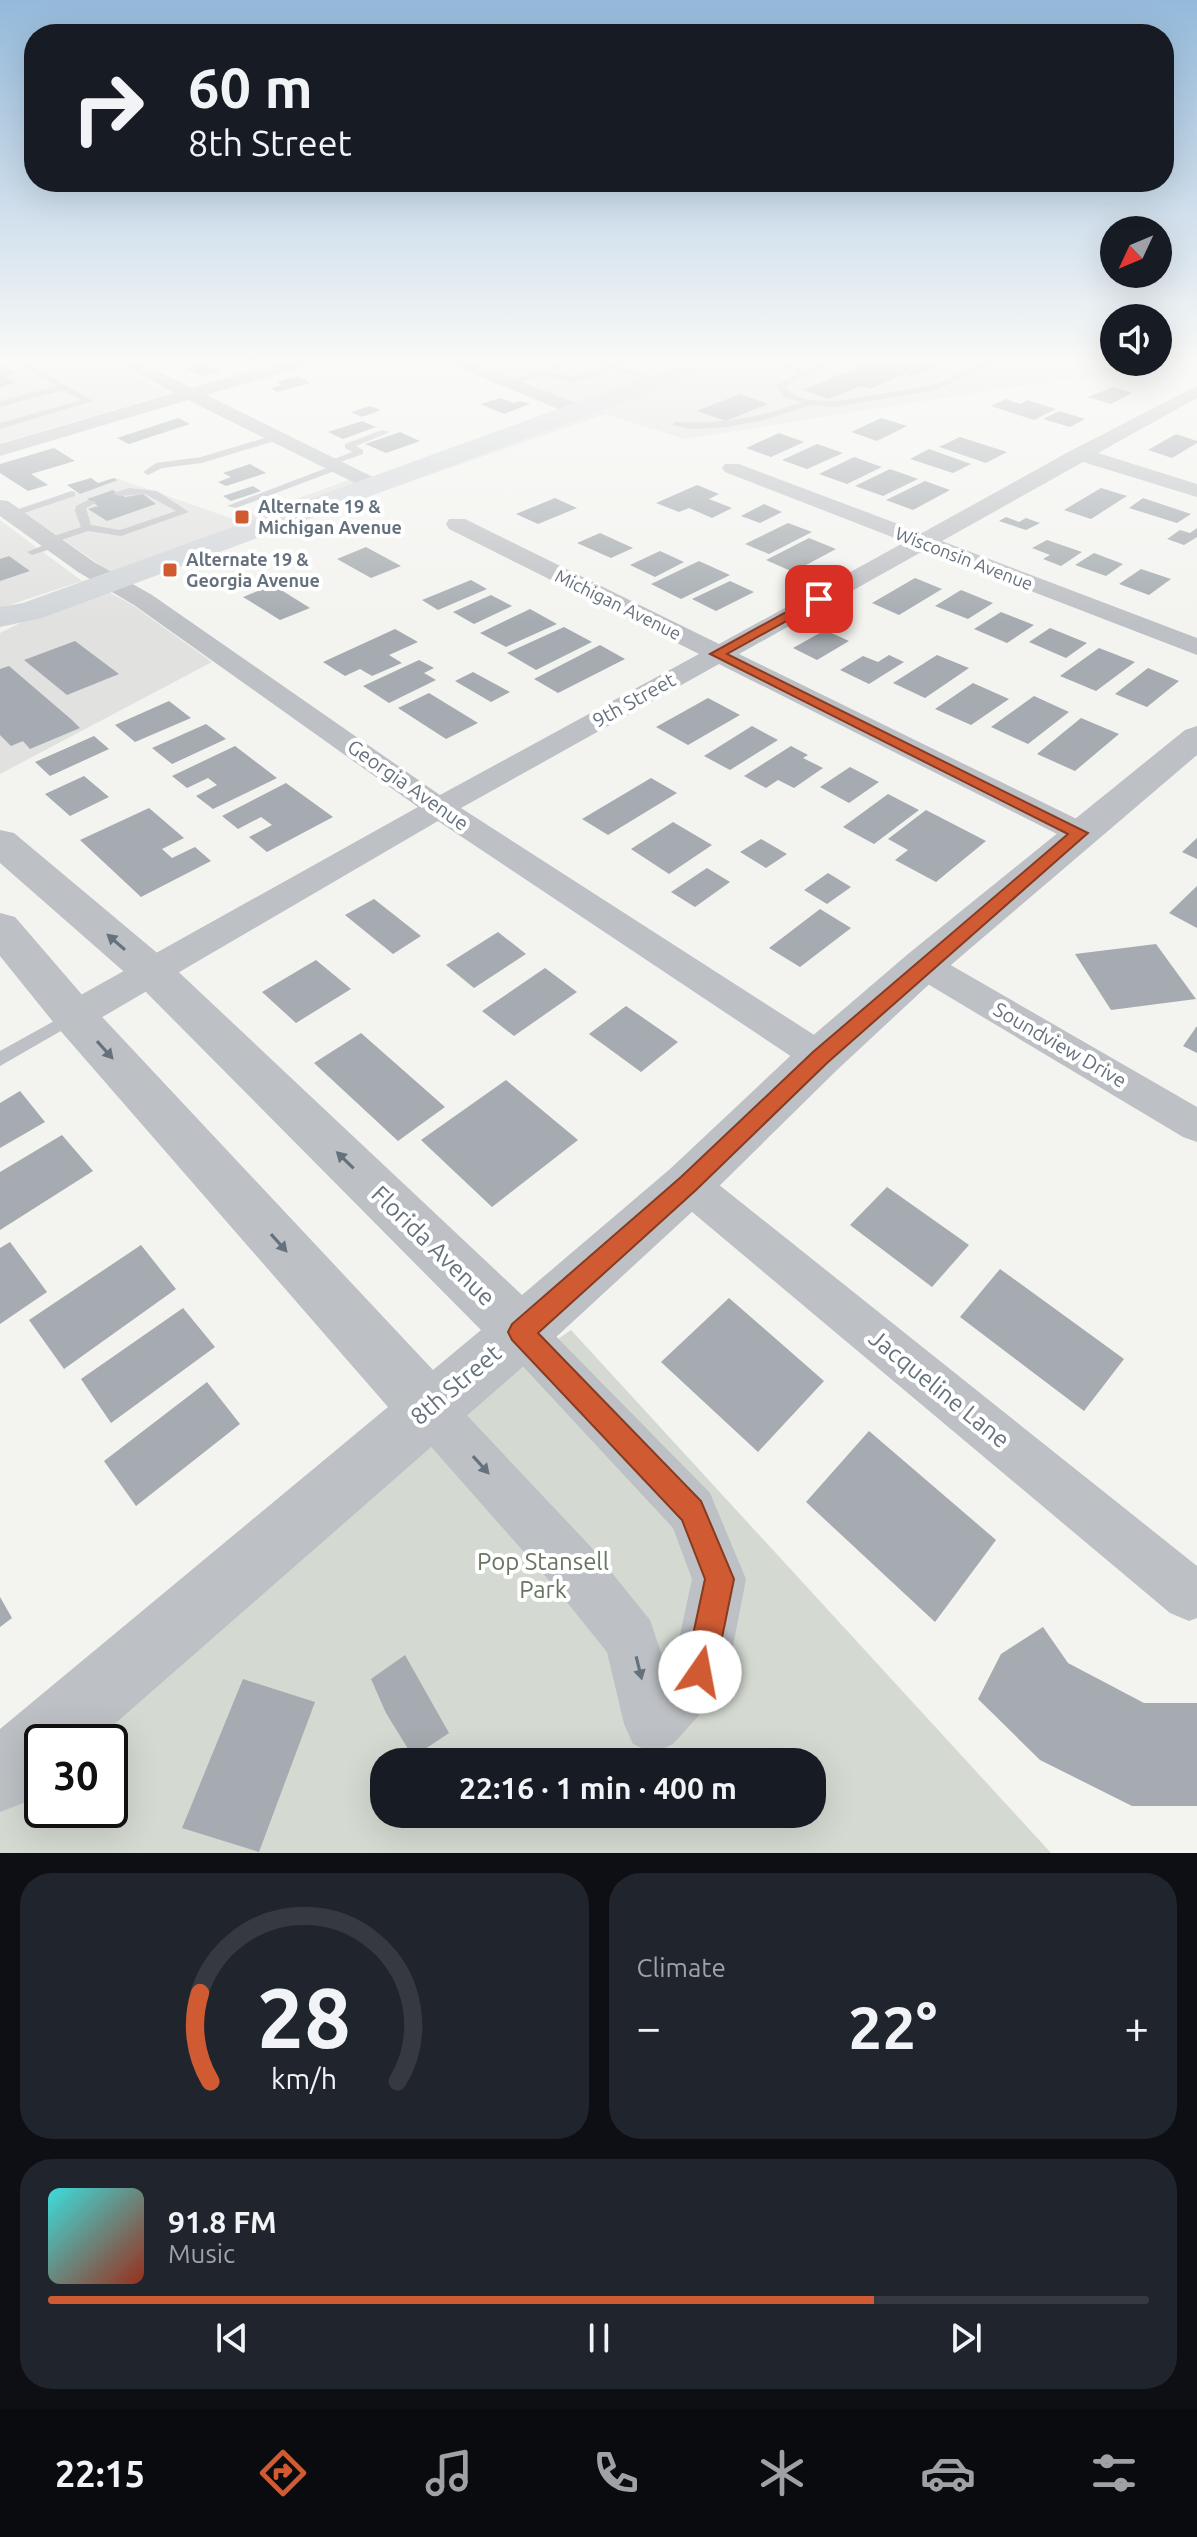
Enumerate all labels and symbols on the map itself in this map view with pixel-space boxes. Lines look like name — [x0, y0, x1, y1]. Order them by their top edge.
north arrow — [1100, 216, 1172, 288]
place label: Alternate 19 & Michigan Avenue — [258, 496, 402, 537]
marker: Alternate 19 & Michigan Avenue — [233, 508, 251, 526]
street label: Wisconsin Avenue — [893, 523, 1036, 593]
place label: Alternate 19 & Georgia Avenue — [186, 549, 320, 590]
marker: Alternate 19 & Georgia Avenue — [161, 561, 179, 579]
street label: Michigan Avenue — [552, 565, 685, 643]
pin — [785, 565, 853, 633]
street label: 9th Street — [588, 667, 679, 732]
street label: Georgia Avenue — [343, 734, 473, 835]
one-way arrow — [107, 934, 127, 951]
street label: Soundview Drive — [990, 997, 1131, 1092]
one-way arrow — [95, 1041, 113, 1060]
one-way arrow — [336, 1152, 355, 1170]
street label: Florida Avenue — [366, 1180, 500, 1311]
one-way arrow — [270, 1233, 287, 1253]
street label: Jacqueline Lane — [864, 1324, 1015, 1453]
street label: 8th Street — [405, 1339, 507, 1430]
one-way arrow — [471, 1456, 489, 1475]
park label: Pop Stansell Park — [477, 1548, 609, 1603]
position arrow — [658, 1630, 742, 1714]
one-way arrow — [633, 1656, 645, 1681]
speed limit sign: 30 — [24, 1724, 128, 1828]

